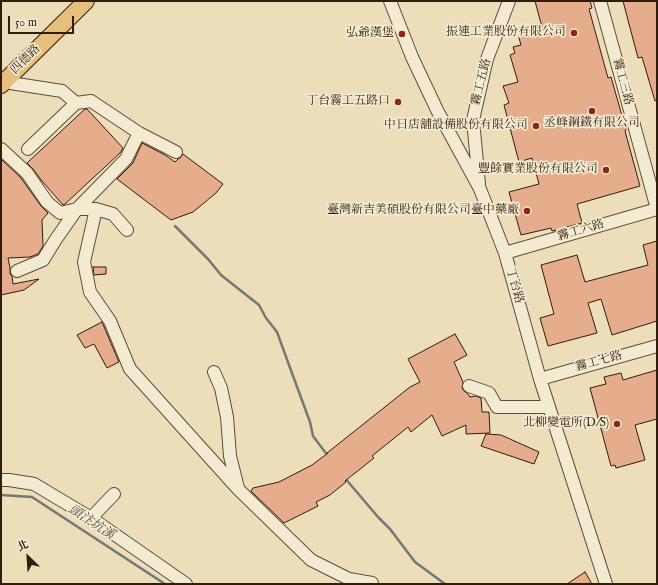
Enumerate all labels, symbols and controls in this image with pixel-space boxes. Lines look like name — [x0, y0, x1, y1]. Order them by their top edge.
scale bar — [10, 8, 76, 34]
text: 50 m — [15, 15, 37, 30]
place label: 振連工業股份有限公司 — [446, 26, 566, 40]
place label: 弘爺漢堡 — [346, 27, 394, 41]
marker: 振連工業股份有限公司 — [569, 28, 579, 38]
marker: 弘爺漢堡 — [397, 29, 407, 39]
street label: 四德路 — [8, 42, 44, 78]
street label: 霧工五路 — [469, 57, 495, 107]
street label: 霧工三路 — [609, 57, 635, 107]
place label: 丁台霧工五路口 — [306, 95, 390, 109]
marker: 丁台霧工五路口 — [393, 97, 403, 107]
marker: 丞峰鋼鐵有限公司 — [587, 106, 597, 116]
place label: 丞峰鋼鐵有限公司 — [544, 117, 640, 131]
place label: 中日店舖設備股份有限公司 — [384, 119, 528, 133]
marker: 中日店舖設備股份有限公司 — [531, 121, 541, 131]
place label: 豐餘實業股份有限公司 — [478, 163, 598, 177]
marker: 豐餘實業股份有限公司 — [601, 165, 611, 175]
place label: 臺灣新吉美碩股份有限公司臺中藥廠 — [327, 204, 519, 218]
marker: 臺灣新吉美碩股份有限公司臺中藥廠 — [522, 206, 532, 216]
street label: 霧工六路 — [556, 217, 606, 245]
street label: 丁台路 — [502, 267, 526, 305]
street label: 霧工七路 — [574, 349, 624, 375]
place label: 北柳變電所(D/S) — [523, 417, 609, 431]
marker: 北柳變電所(D/S) — [612, 419, 622, 429]
water label: 頭汴坑溪 — [65, 502, 117, 544]
north arrow — [8, 537, 48, 577]
text: 北 — [15, 537, 31, 555]

